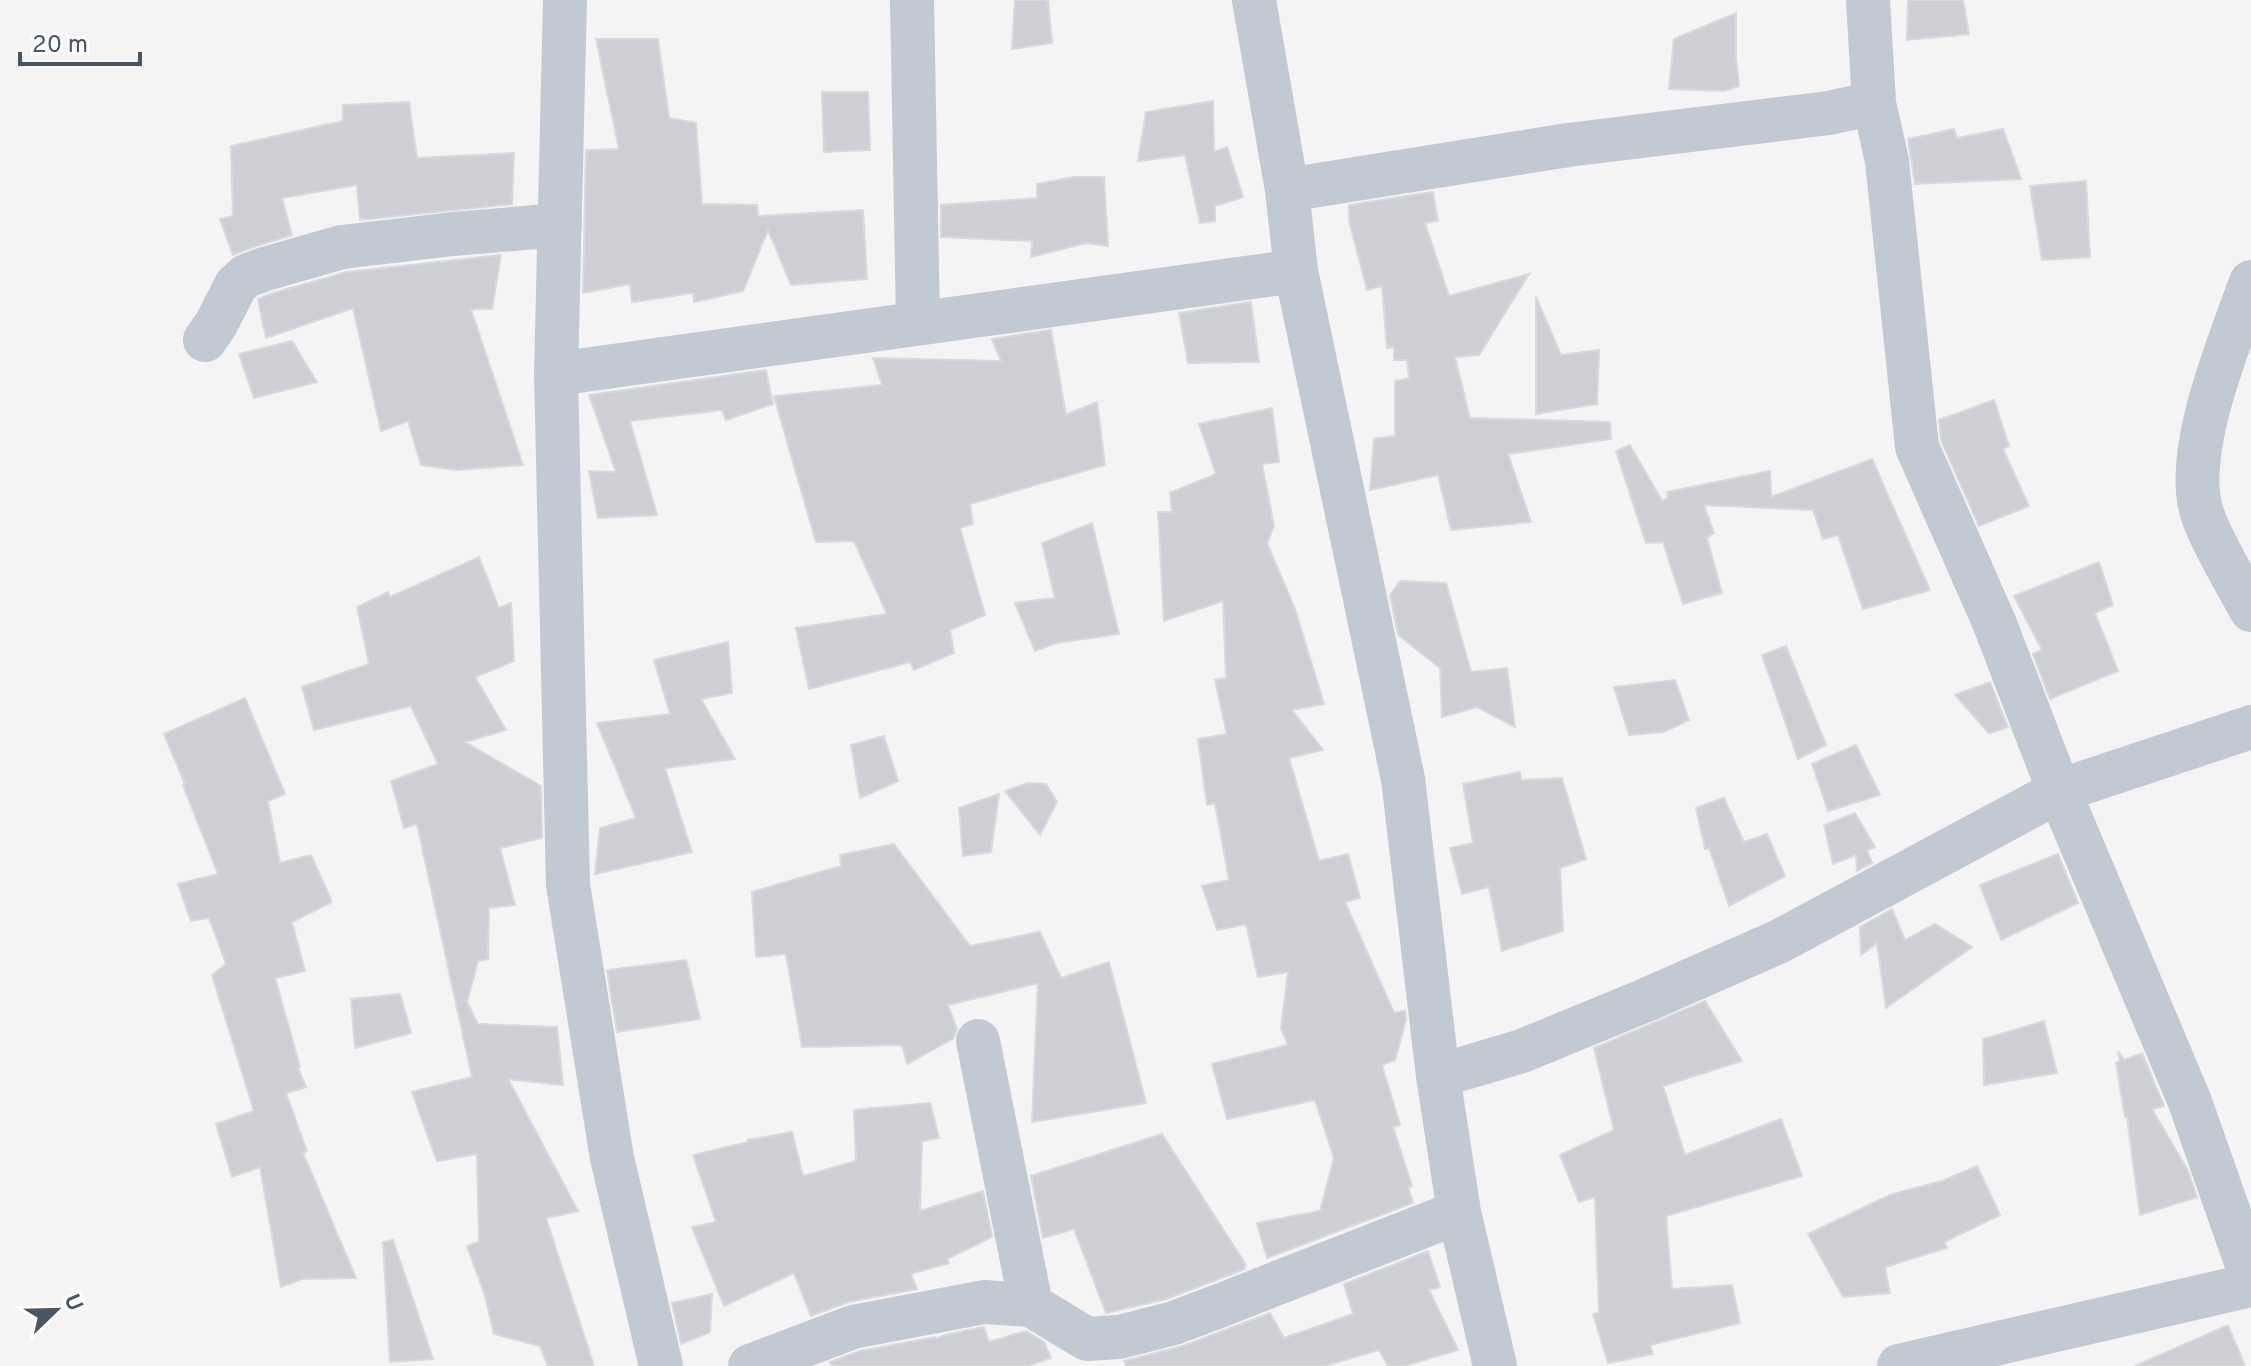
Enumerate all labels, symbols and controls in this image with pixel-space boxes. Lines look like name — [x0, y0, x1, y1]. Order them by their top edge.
scale bar — [20, 16, 140, 66]
text: 20 m — [32, 31, 88, 61]
north arrow — [16, 1270, 96, 1350]
text: U — [57, 1291, 88, 1316]

